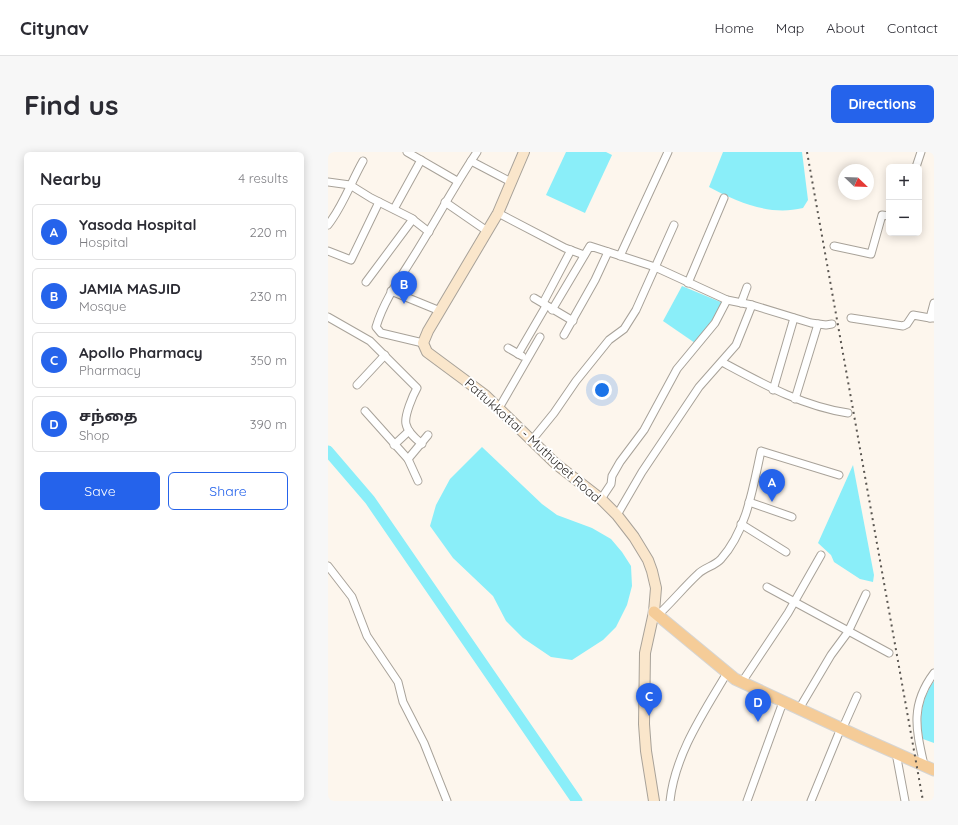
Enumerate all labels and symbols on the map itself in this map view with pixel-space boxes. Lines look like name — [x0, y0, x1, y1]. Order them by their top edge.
north arrow — [838, 164, 874, 200]
pin: B — [391, 271, 417, 304]
street label: Pattukkottai - Muthupet Road — [462, 375, 604, 505]
your location — [592, 380, 612, 400]
pin: A — [759, 469, 785, 502]
pin: C — [636, 683, 662, 716]
pin: D — [745, 689, 771, 722]

